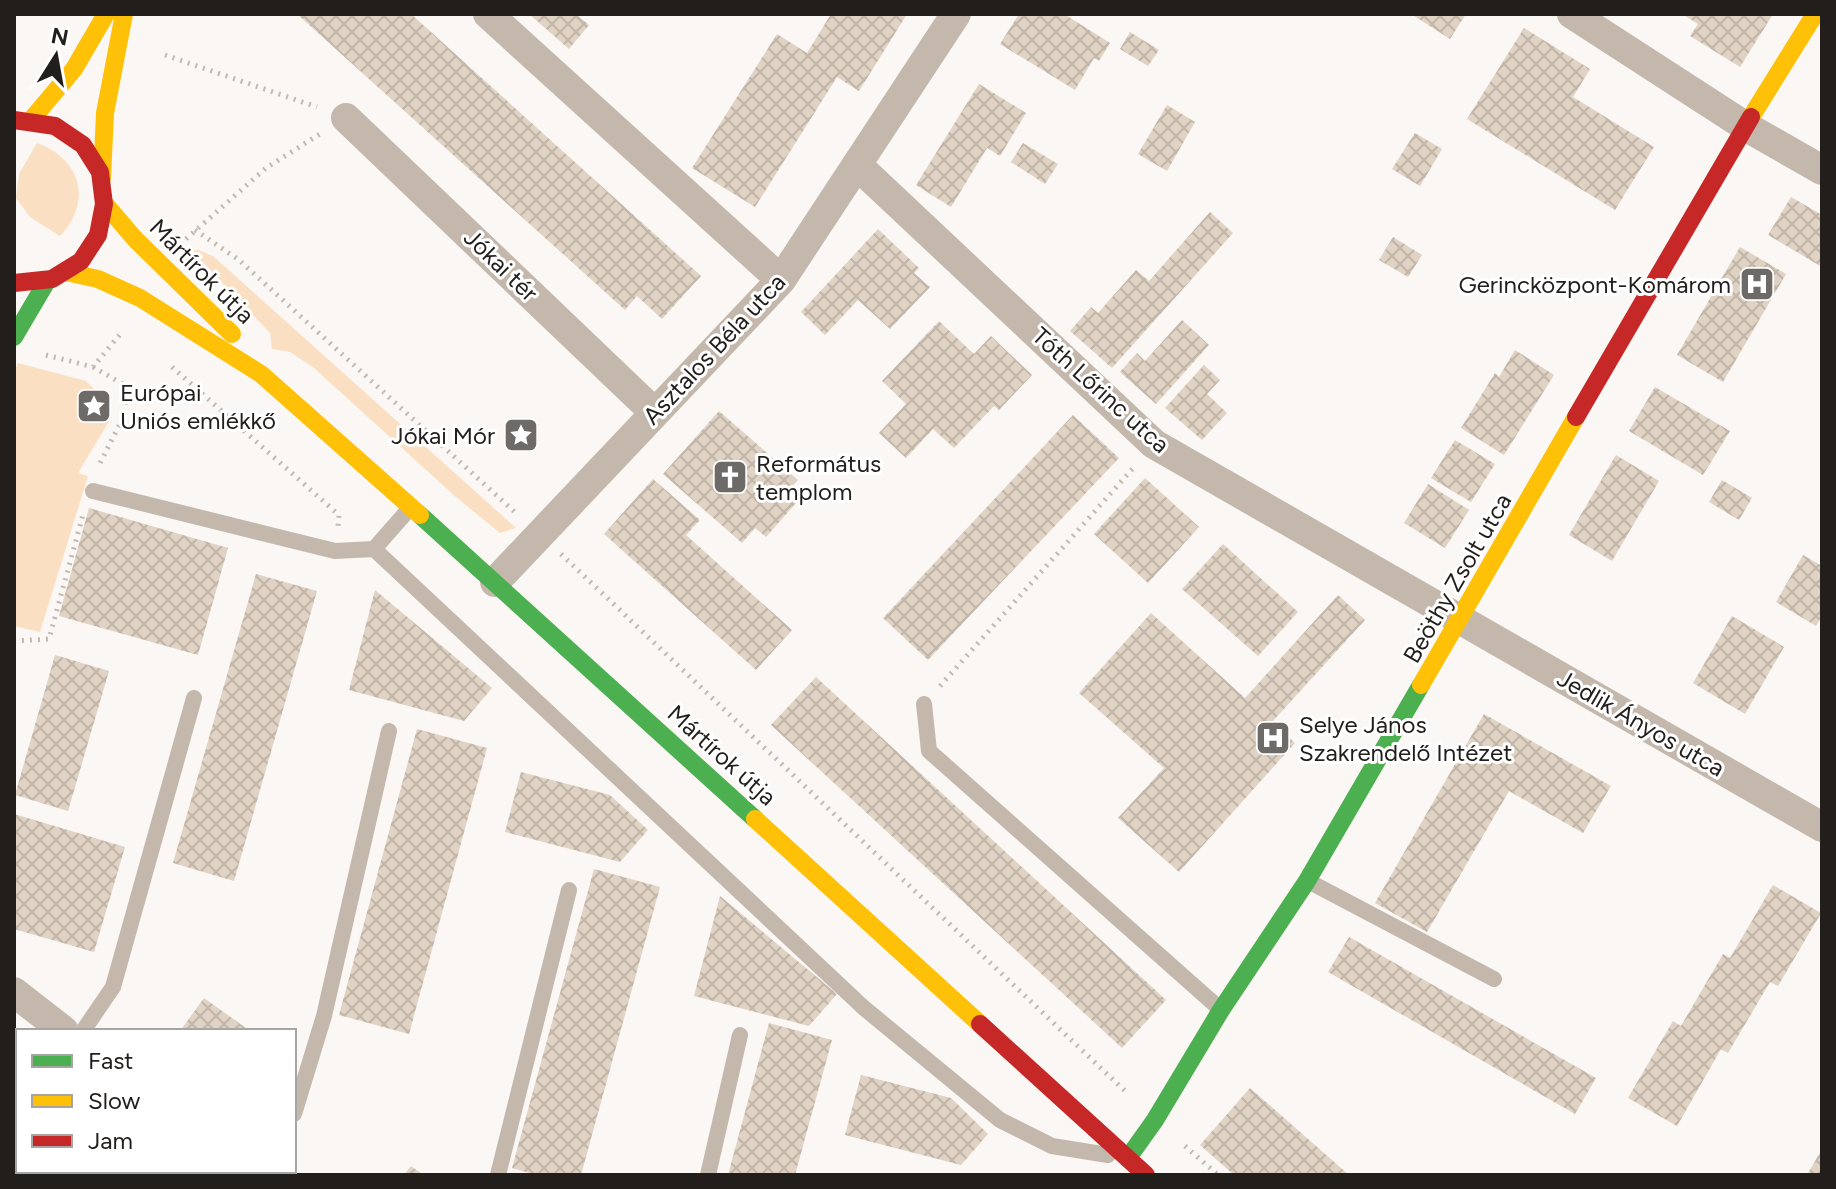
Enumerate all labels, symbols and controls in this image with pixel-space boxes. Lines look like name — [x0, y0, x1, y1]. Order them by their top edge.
north arrow — [16, 16, 96, 96]
text: N — [49, 22, 71, 52]
street label: Mártírok útja — [144, 213, 260, 329]
street label: Jókai tér — [458, 223, 544, 307]
hospital icon: Gerincközpont-Komárom — [1738, 265, 1776, 303]
street label: Asztalos Béla utca — [637, 268, 791, 430]
place label: Gerincközpont-Komárom — [1458, 270, 1731, 299]
street label: Tóth Lőrinc utca — [1027, 321, 1175, 459]
place label: Európai Uniós emlékkő — [120, 378, 276, 435]
place icon: Európai Uniós emlékkő — [75, 387, 113, 425]
place icon: Jókai Mór — [502, 416, 540, 454]
place label: Jókai Mór — [391, 421, 495, 450]
place label: Református templom — [756, 449, 881, 506]
church icon: Református templom — [711, 458, 749, 496]
street label: Beöthy Zsolt utca — [1397, 488, 1517, 668]
street label: Jedlik Ányos utca — [1552, 663, 1730, 783]
street label: Mártírok útja — [662, 699, 782, 811]
place label: Selye János Szakrendelő Intézet — [1299, 710, 1512, 767]
hospital icon: Selye János Szakrendelő Intézet — [1254, 719, 1292, 757]
legend — [16, 1029, 296, 1173]
text: Fast — [88, 1046, 133, 1075]
text: Slow — [88, 1086, 141, 1115]
text: Jam — [88, 1126, 133, 1155]

